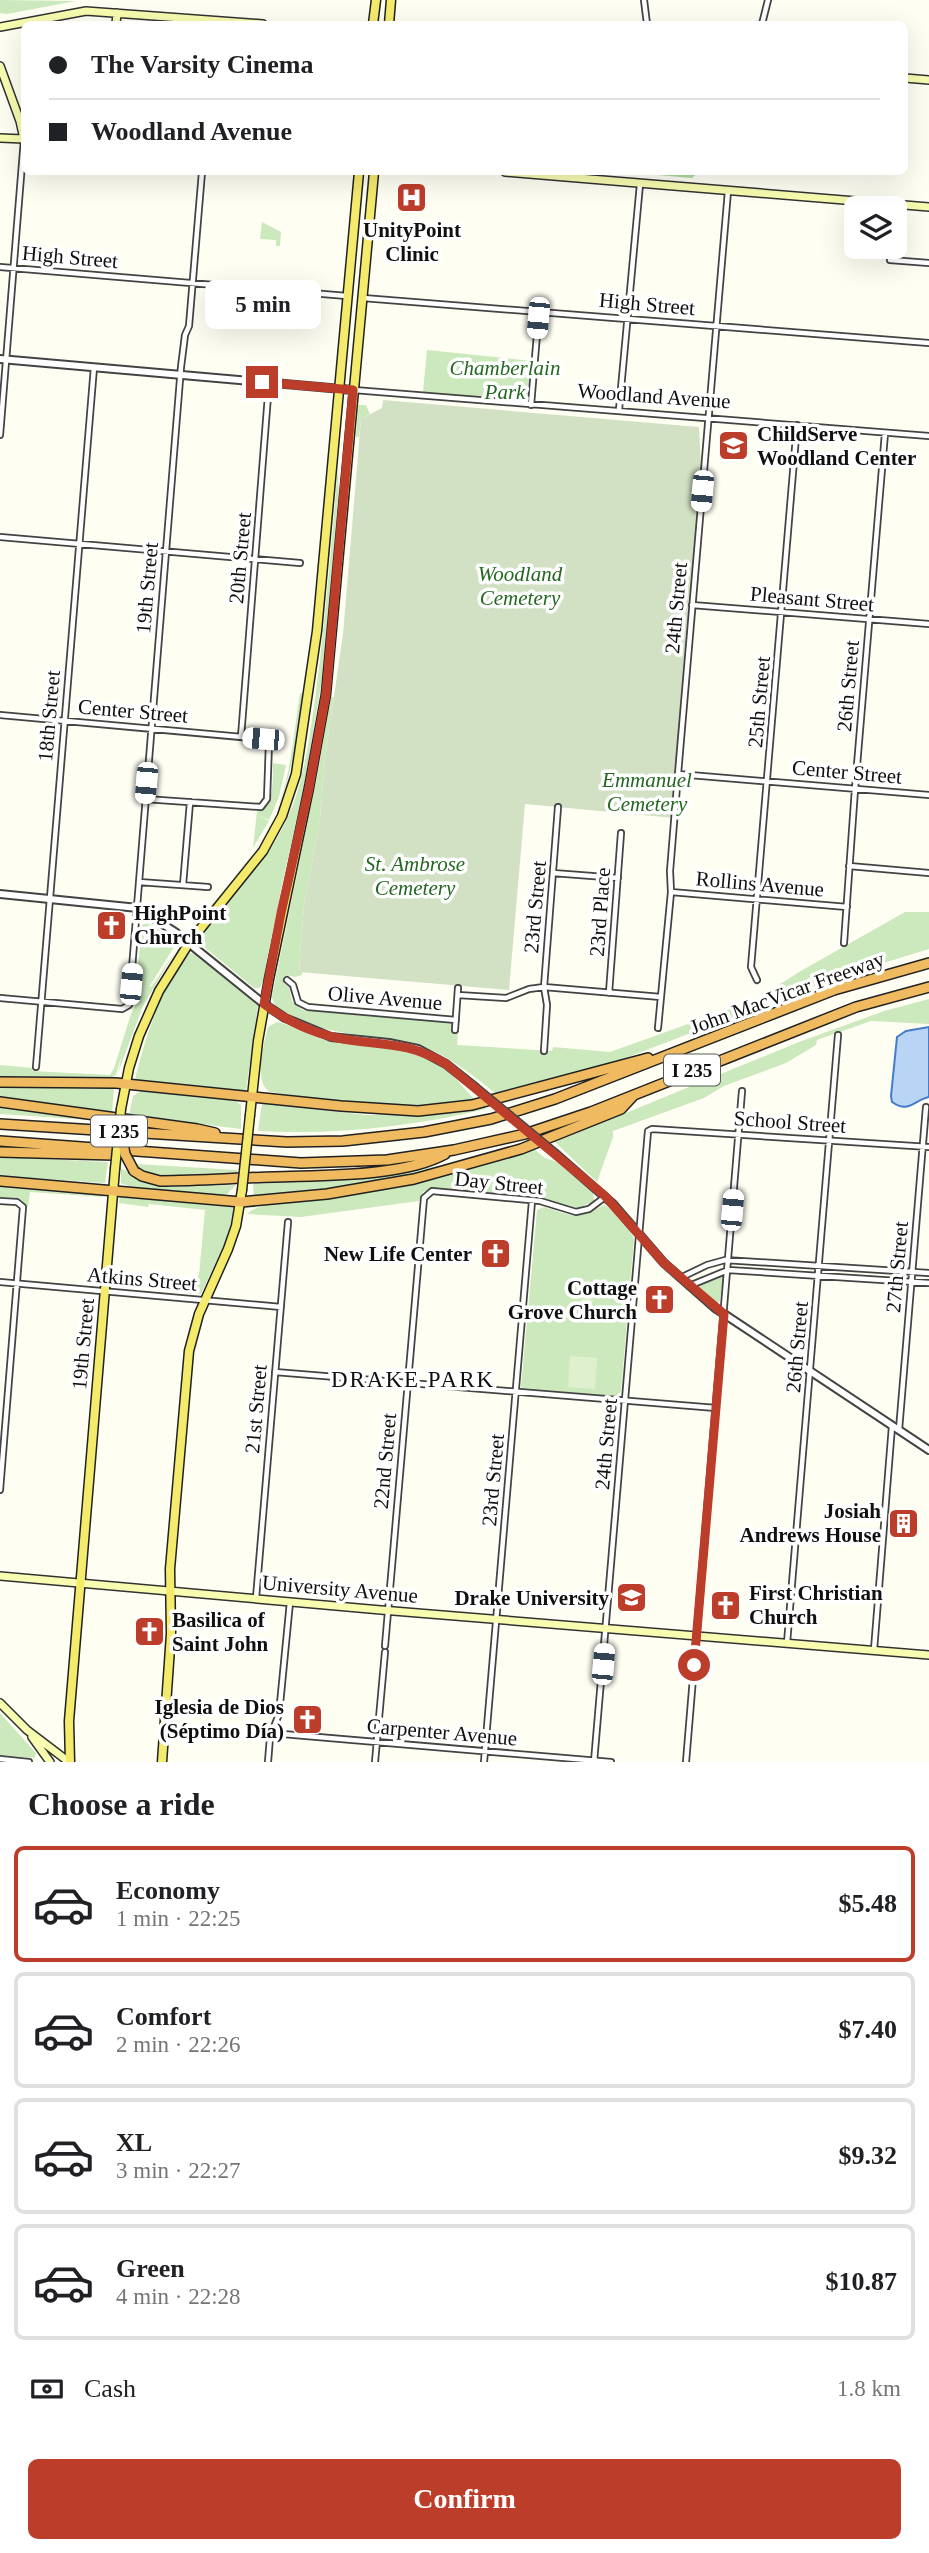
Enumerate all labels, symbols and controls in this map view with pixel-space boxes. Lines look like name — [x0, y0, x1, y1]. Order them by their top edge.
text: The Varsity Cinema — [91, 50, 313, 79]
text: Woodland Avenue — [91, 117, 292, 146]
hospital icon: UnityPoint Clinic — [395, 181, 429, 215]
map controls — [844, 196, 907, 259]
button: layers — [844, 196, 907, 259]
place label: UnityPoint Clinic — [363, 218, 461, 266]
street label: High Street — [21, 241, 119, 273]
callout: 5 min — [204, 280, 320, 330]
street label: High Street — [598, 288, 696, 320]
text: 5 min — [235, 292, 291, 317]
car — [526, 296, 551, 340]
park label: Chamberlain Park — [450, 356, 560, 404]
route end — [246, 366, 278, 398]
street label: Woodland Avenue — [577, 379, 731, 413]
place label: ChildServe Woodland Center — [757, 422, 916, 470]
school or university icon: ChildServe Woodland Center — [717, 429, 751, 463]
car — [690, 469, 715, 513]
street label: 20th Street — [224, 511, 256, 605]
street label: 19th Street — [131, 541, 163, 635]
street label: 24th Street — [660, 561, 692, 655]
park label: Woodland Cemetery — [478, 562, 563, 610]
street label: Pleasant Street — [749, 582, 875, 616]
street label: 26th Street — [832, 639, 864, 733]
street label: 25th Street — [743, 655, 775, 749]
street label: 18th Street — [33, 669, 65, 763]
street label: Center Street — [77, 694, 189, 728]
car — [242, 727, 285, 751]
street label: Center Street — [791, 755, 903, 789]
car — [134, 761, 159, 805]
park label: Emmanuel Cemetery — [601, 768, 692, 816]
park label: St. Ambrose Cemetery — [365, 852, 465, 900]
street label: 23rd Street — [519, 860, 551, 954]
street label: Rollins Avenue — [695, 866, 825, 902]
street label: 23rd Place — [585, 867, 615, 957]
place label: HighPoint Church — [134, 901, 226, 949]
church icon: HighPoint Church — [94, 908, 128, 942]
street label: John MacVicar Freeway — [686, 946, 888, 1039]
car — [119, 962, 144, 1006]
street label: Olive Avenue — [327, 981, 443, 1015]
road number: I 235 — [664, 1054, 720, 1086]
street label: School Street — [733, 1106, 847, 1138]
road number: I 235 — [91, 1116, 147, 1147]
street label: Day Street — [453, 1166, 545, 1200]
car — [720, 1188, 745, 1232]
street label: 27th Street — [881, 1220, 913, 1314]
church icon: New Life Center — [478, 1237, 512, 1271]
place label: New Life Center — [324, 1242, 472, 1266]
street label: Atkins Street — [86, 1262, 198, 1296]
place label: Cottage Grove Church — [508, 1276, 637, 1324]
church icon: Cottage Grove Church — [643, 1283, 677, 1317]
street label: 19th Street — [67, 1297, 99, 1391]
street label: 26th Street — [781, 1300, 813, 1394]
street label: 21st Street — [240, 1363, 272, 1455]
district label: DRAKE PARK — [331, 1367, 495, 1392]
street label: 24th Street — [590, 1397, 622, 1491]
street label: 22nd Street — [369, 1412, 401, 1510]
street label: 23rd Street — [477, 1433, 509, 1527]
place label: Josiah Andrews House — [740, 1499, 881, 1547]
building icon: Josiah Andrews House — [887, 1506, 921, 1540]
street label: University Avenue — [261, 1570, 419, 1608]
school or university icon: Drake University — [615, 1581, 649, 1615]
place label: First Christian Church — [749, 1581, 883, 1629]
place label: Drake University — [454, 1586, 609, 1610]
church icon: First Christian Church — [709, 1588, 743, 1622]
place label: Basilica of Saint John — [172, 1608, 269, 1656]
church icon: Basilica of Saint John — [132, 1615, 166, 1649]
car — [591, 1642, 616, 1686]
route start — [678, 1649, 710, 1681]
place label: Iglesia de Dios (Séptimo Día) — [154, 1695, 284, 1743]
church icon: Iglesia de Dios (Séptimo Día) — [290, 1702, 324, 1736]
street label: Carpenter Avenue — [366, 1713, 518, 1751]
text: Choose a ride — [28, 1786, 215, 1822]
icon: car — [32, 1873, 95, 1936]
text: Economy — [116, 1876, 220, 1905]
text: $5.48 — [839, 1889, 897, 1918]
text: 1 min · 22:25 — [116, 1906, 241, 1931]
icon: car — [32, 1999, 95, 2062]
text: Comfort — [116, 2002, 211, 2031]
text: $7.40 — [839, 2015, 897, 2044]
text: 2 min · 22:26 — [116, 2032, 241, 2057]
icon: car — [32, 2125, 95, 2188]
text: XL — [116, 2128, 152, 2157]
text: $9.32 — [839, 2141, 897, 2170]
text: 3 min · 22:27 — [116, 2158, 241, 2183]
icon: car — [32, 2251, 95, 2314]
text: Green — [116, 2254, 185, 2283]
text: $10.87 — [826, 2267, 897, 2296]
text: 4 min · 22:28 — [116, 2284, 241, 2309]
icon: cash — [28, 2370, 66, 2408]
text: Cash — [84, 2374, 136, 2403]
text: 1.8 km — [837, 2376, 901, 2401]
button: Confirm — [28, 2459, 901, 2539]

